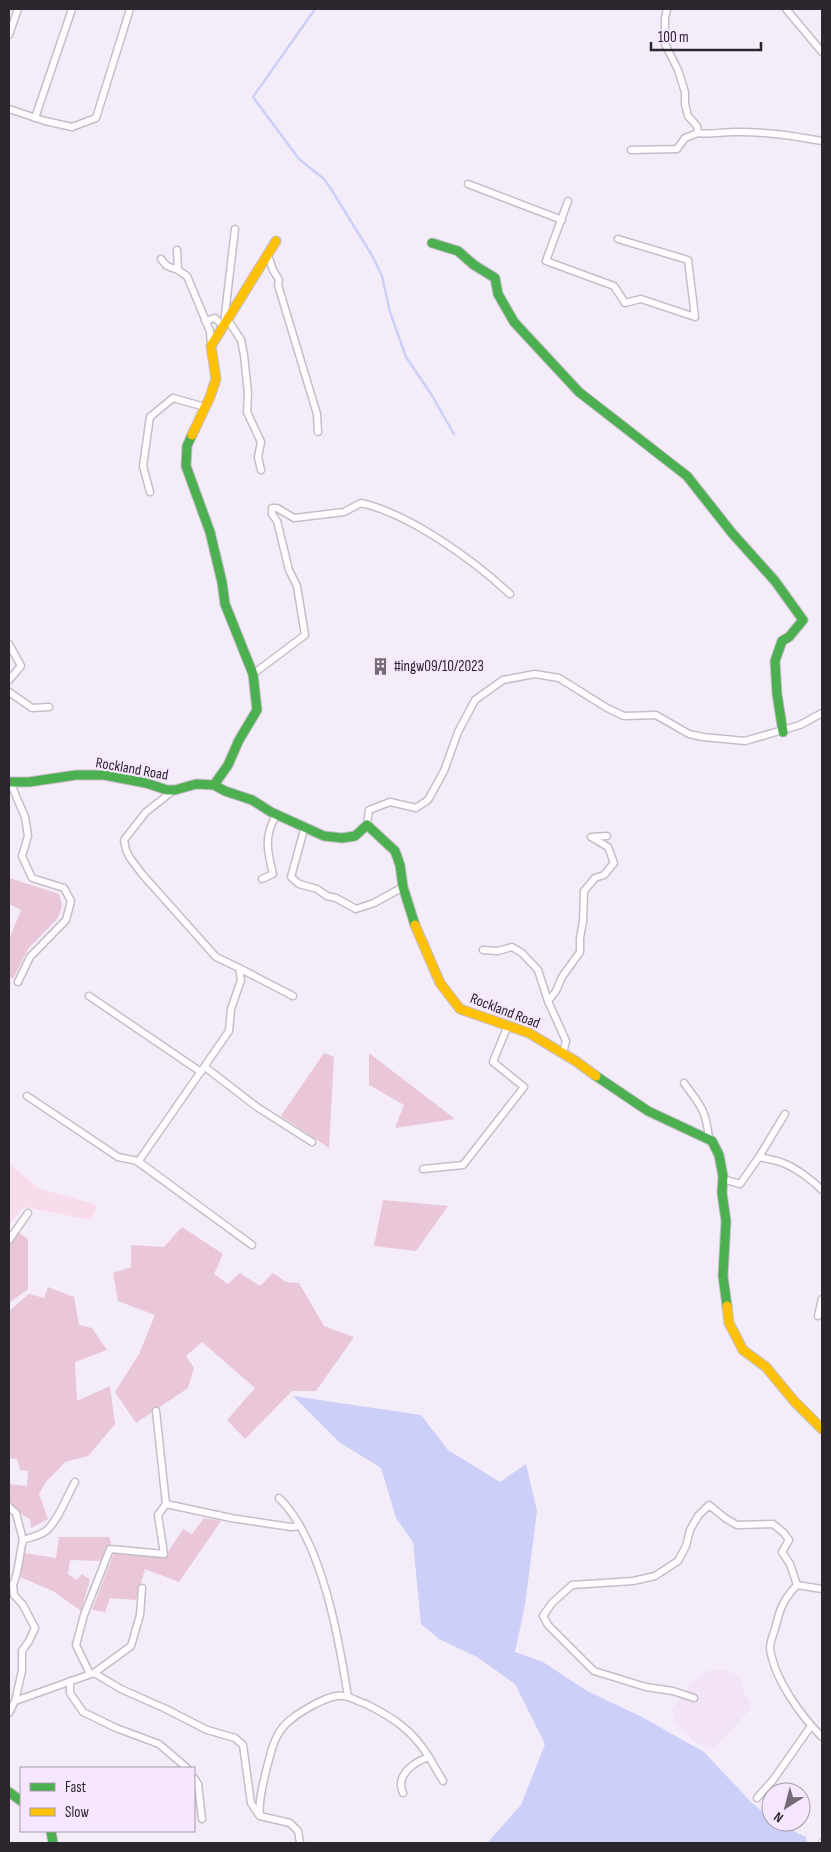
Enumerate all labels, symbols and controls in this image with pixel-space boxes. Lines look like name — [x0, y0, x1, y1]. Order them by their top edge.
scale bar — [651, 20, 761, 52]
text: 100 m — [658, 28, 689, 47]
building icon: #ingw09/10/2023 — [370, 656, 390, 676]
place label: #ingw09/10/2023 — [394, 657, 484, 676]
street label: Rockland Road — [94, 753, 170, 785]
street label: Rockland Road — [467, 989, 543, 1033]
legend — [20, 1767, 195, 1832]
text: Fast — [65, 1778, 87, 1797]
north arrow — [761, 1782, 811, 1832]
text: Slow — [65, 1803, 89, 1822]
text: N — [771, 1808, 787, 1826]

